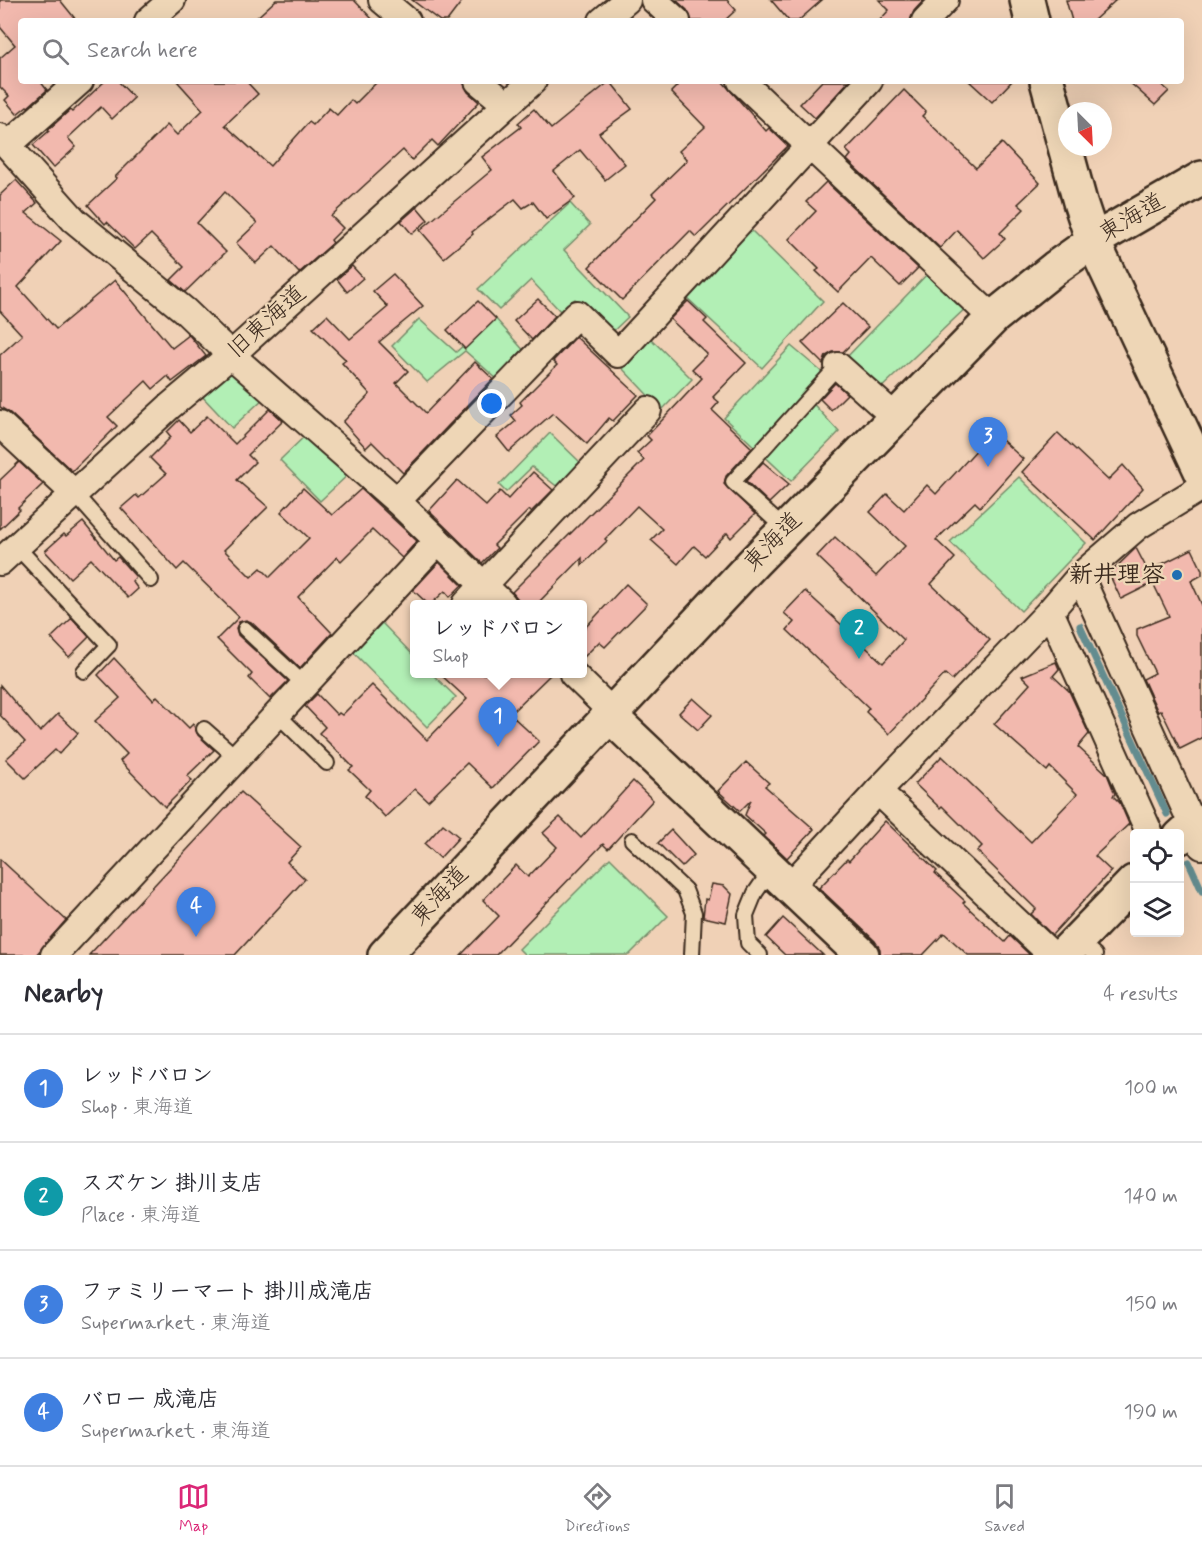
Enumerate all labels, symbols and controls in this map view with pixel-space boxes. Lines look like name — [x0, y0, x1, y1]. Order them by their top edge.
search box — [18, 18, 1184, 84]
icon: search — [39, 35, 72, 68]
text: Search here — [87, 37, 198, 65]
north arrow — [1058, 102, 1112, 156]
street label: 東海道 — [1093, 186, 1171, 250]
street label: 旧東海道 — [221, 278, 313, 366]
your location — [477, 389, 506, 418]
pin: 3 — [968, 418, 1008, 467]
street label: 東海道 — [737, 505, 809, 579]
place label: 新井理容 — [1069, 560, 1165, 591]
marker: 新井理容 — [1170, 568, 1184, 582]
popup — [410, 600, 587, 678]
pin: 2 — [840, 610, 878, 659]
text: レッドバロン — [432, 615, 565, 643]
text: Shop — [432, 643, 469, 670]
pin: 1 — [478, 698, 518, 747]
map controls — [1130, 829, 1184, 937]
button: locate — [1130, 829, 1184, 883]
street label: 東海道 — [404, 859, 476, 933]
button: layers — [1130, 883, 1184, 937]
pin: 4 — [176, 888, 216, 937]
text: Nearby — [24, 977, 103, 1011]
text: 4 results — [1103, 981, 1178, 1008]
text: レッドバロン — [81, 1062, 213, 1090]
text: 1 — [39, 1075, 48, 1102]
text: 100 m — [1124, 1075, 1178, 1102]
text: Shop · 東海道 — [81, 1094, 193, 1121]
text: スズケン 掛川支店 — [81, 1170, 263, 1198]
text: 2 — [39, 1183, 48, 1210]
text: 140 m — [1124, 1183, 1178, 1210]
text: Place · 東海道 — [81, 1202, 200, 1229]
text: ファミリーマート 掛川成滝店 — [81, 1278, 374, 1306]
text: 3 — [39, 1291, 48, 1318]
text: 150 m — [1125, 1291, 1178, 1318]
text: Supermarket · 東海道 — [81, 1310, 271, 1337]
text: バロー 成滝店 — [81, 1386, 219, 1414]
text: 4 — [38, 1399, 49, 1426]
text: 190 m — [1124, 1399, 1178, 1426]
text: Supermarket · 東海道 — [81, 1418, 271, 1445]
tab: Map — [177, 1480, 210, 1537]
tab: Directions — [564, 1480, 630, 1537]
tab: Saved — [984, 1480, 1025, 1537]

